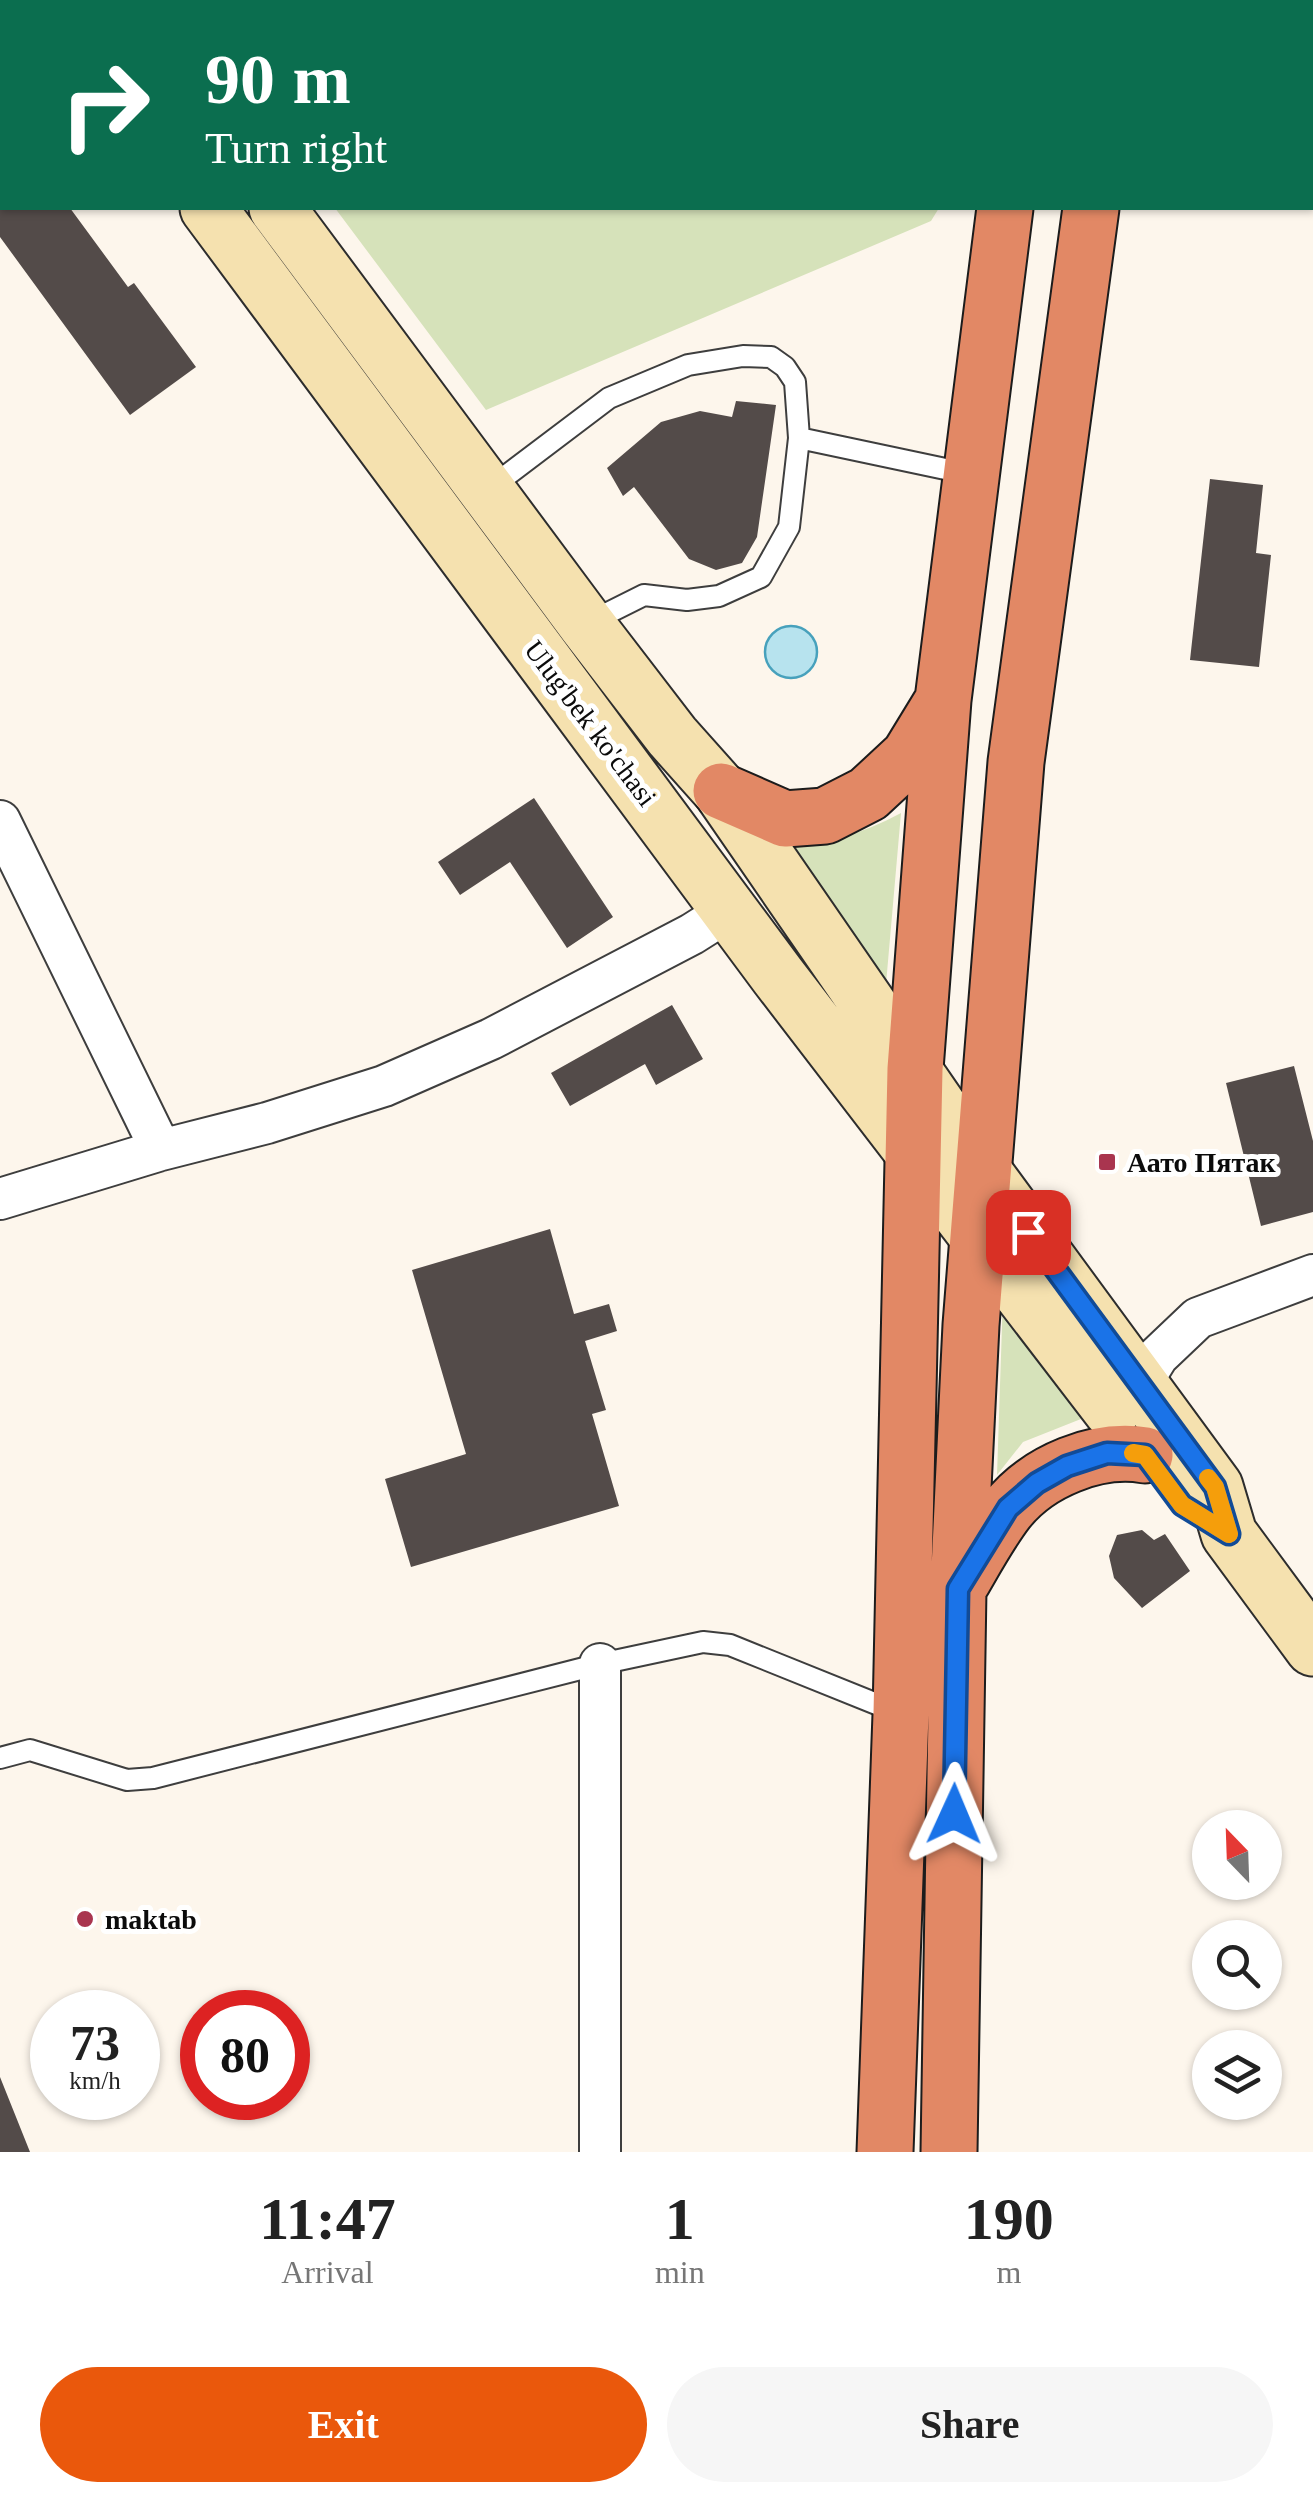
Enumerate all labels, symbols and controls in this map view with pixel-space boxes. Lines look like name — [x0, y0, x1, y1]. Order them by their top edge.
icon: right — [40, 40, 170, 170]
text: 90 m — [205, 41, 351, 118]
text: Turn right — [205, 123, 387, 173]
street label: Ulug'bek ko'chasi — [518, 634, 663, 812]
place label: Аато Пятак — [1127, 1147, 1277, 1178]
marker: Аато Пятак — [1096, 1151, 1118, 1173]
pin — [986, 1190, 1071, 1275]
icon: arrive — [1001, 1205, 1056, 1260]
position arrow — [902, 1762, 1006, 1866]
north arrow — [1192, 1810, 1282, 1900]
map controls — [1192, 1810, 1282, 2120]
place label: maktab — [105, 1904, 197, 1935]
marker: maktab — [74, 1908, 96, 1930]
button: search — [1192, 1920, 1282, 2010]
speed limit sign: 80 — [180, 1990, 310, 2120]
text: 73 — [70, 2015, 120, 2071]
button: layers — [1192, 2030, 1282, 2120]
text: km/h — [69, 2067, 121, 2094]
text: 11:47 — [259, 2186, 396, 2252]
text: 1 — [665, 2186, 695, 2252]
text: 190 — [964, 2186, 1054, 2252]
text: Arrival — [281, 2254, 374, 2290]
text: min — [655, 2254, 705, 2290]
text: m — [996, 2254, 1021, 2290]
button: Exit — [40, 2367, 647, 2482]
button: Share — [667, 2367, 1273, 2482]

